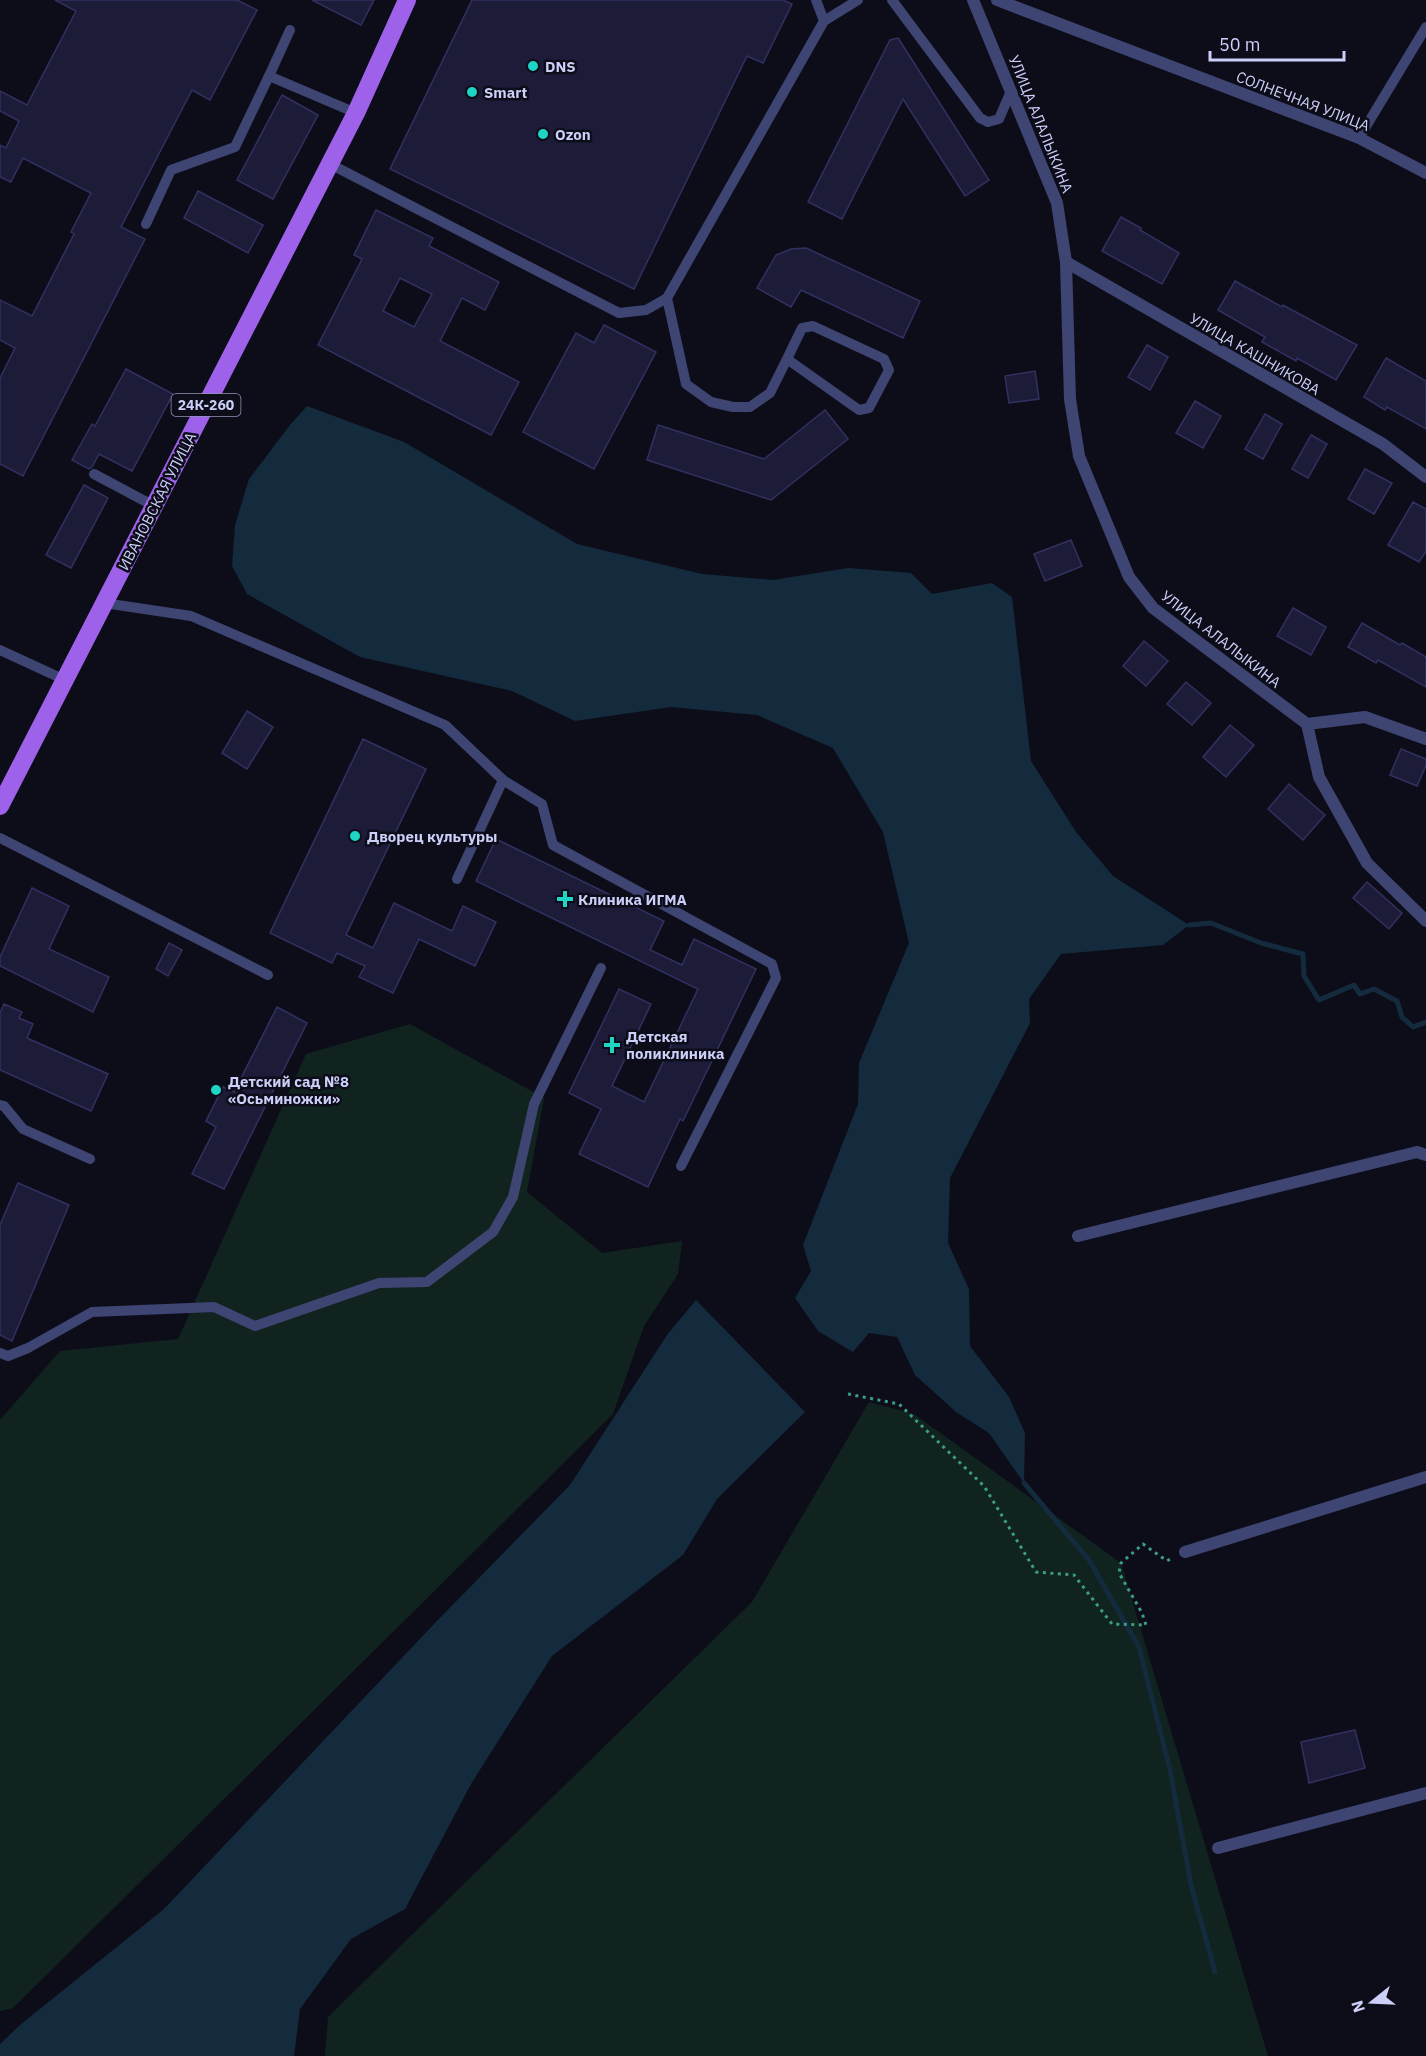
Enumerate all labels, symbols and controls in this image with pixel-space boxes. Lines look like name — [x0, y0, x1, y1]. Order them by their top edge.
scale bar — [1210, 24, 1344, 62]
text: 50 m — [1219, 33, 1261, 56]
street label: УЛИЦА АЛАЛЫКИНА — [1005, 52, 1077, 196]
place label: DNS — [545, 57, 576, 76]
marker: DNS — [526, 59, 540, 73]
street label: СОЛНЕЧНАЯ УЛИЦА — [1233, 67, 1373, 135]
place label: Smart — [484, 83, 527, 102]
marker: Smart — [465, 85, 479, 99]
place label: Ozon — [555, 125, 591, 144]
marker: Ozon — [536, 127, 550, 141]
street label: УЛИЦА КАШНИКОВА — [1186, 309, 1324, 399]
road number: 24К-260 — [172, 394, 240, 416]
street label: ИВАНОВСКАЯ УЛИЦА — [114, 428, 200, 573]
street label: УЛИЦА АЛАЛЫКИНА — [1157, 586, 1285, 692]
place label: Дворец культуры — [367, 827, 497, 846]
marker: Дворец культуры — [348, 829, 362, 843]
marker: Клиника ИГМА — [556, 890, 574, 908]
place label: Клиника ИГМА — [578, 890, 687, 909]
place label: Детская поликлиника — [626, 1027, 725, 1063]
marker: Детская поликлиника — [603, 1036, 621, 1054]
place label: Детский сад №8 «Осьминожки» — [228, 1072, 349, 1108]
marker: Детский сад №8 «Осьминожки» — [209, 1083, 223, 1097]
north arrow — [1342, 1972, 1402, 2032]
text: N — [1346, 1998, 1369, 2015]

